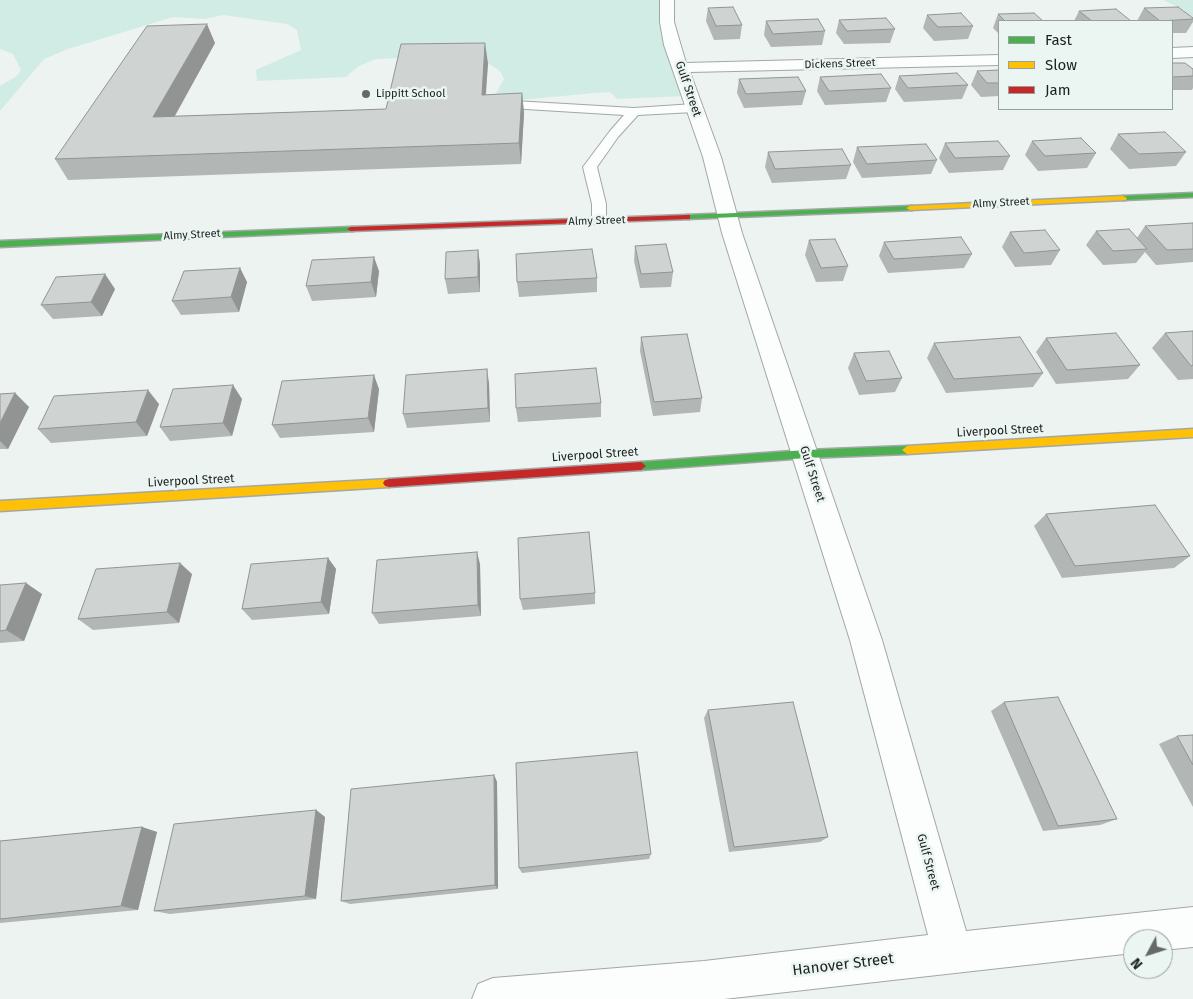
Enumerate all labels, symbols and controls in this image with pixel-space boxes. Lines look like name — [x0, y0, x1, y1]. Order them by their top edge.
legend — [998, 20, 1173, 110]
text: Fast — [1045, 31, 1072, 49]
street label: Dickens Street — [804, 56, 876, 72]
text: Slow — [1045, 56, 1077, 74]
street label: Gulf Street — [672, 59, 704, 119]
text: Jam — [1045, 81, 1071, 99]
place label: Lippitt School — [376, 87, 445, 101]
marker: Lippitt School — [360, 88, 372, 100]
street label: Almy Street — [972, 195, 1030, 211]
street label: Almy Street — [568, 213, 626, 229]
street label: Almy Street — [163, 227, 221, 243]
street label: Liverpool Street — [956, 422, 1044, 440]
street label: Gulf Street — [796, 444, 828, 504]
street label: Liverpool Street — [551, 445, 639, 465]
street label: Liverpool Street — [147, 472, 235, 490]
street label: Gulf Street — [914, 832, 942, 892]
north arrow — [1123, 929, 1173, 979]
street label: Hanover Street — [791, 950, 895, 980]
text: N — [1127, 954, 1146, 972]

